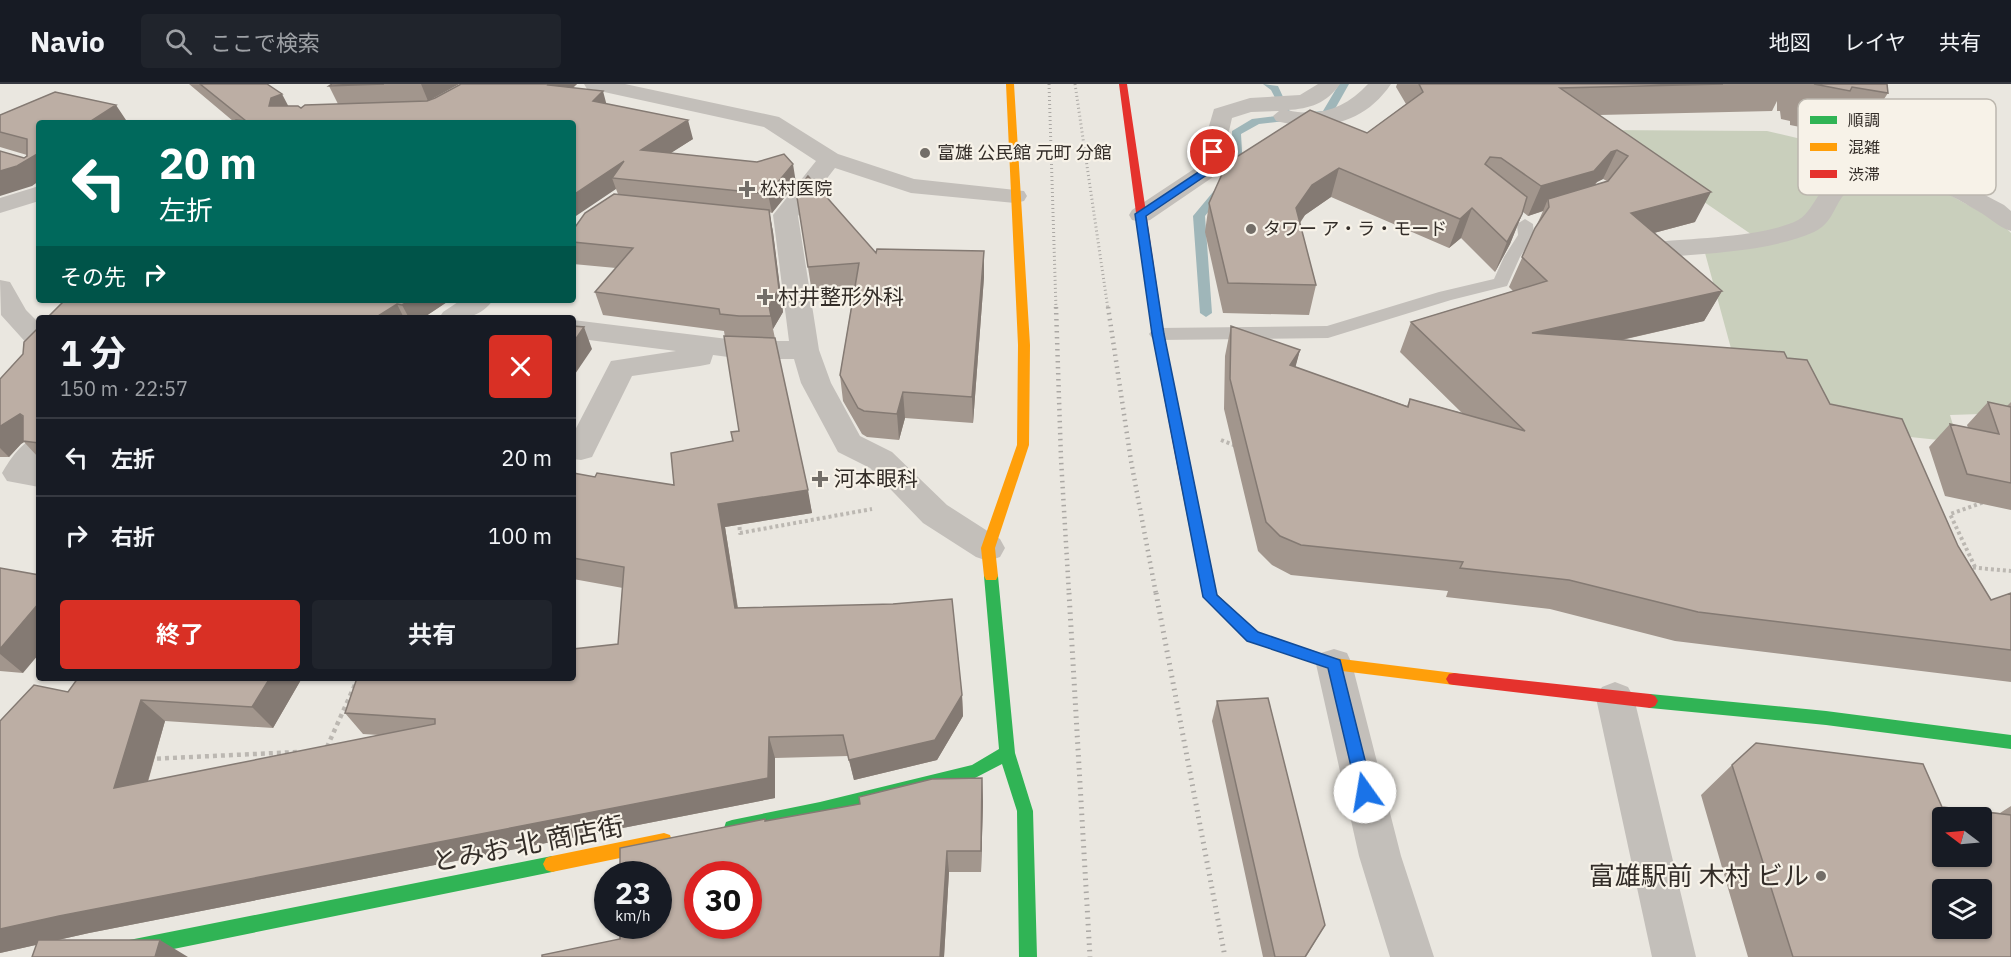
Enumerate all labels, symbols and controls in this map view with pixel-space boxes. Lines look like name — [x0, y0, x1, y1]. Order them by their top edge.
search box — [141, 14, 561, 68]
text: Navio — [30, 23, 105, 60]
icon: search — [162, 25, 195, 58]
text: ここで検索 — [210, 28, 320, 57]
text: 地図 — [1769, 28, 1811, 56]
text: レイヤ — [1844, 28, 1906, 56]
text: 共有 — [1939, 28, 1981, 56]
legend — [1798, 99, 1996, 195]
text: 順調 — [1848, 110, 1880, 130]
pin — [1187, 126, 1238, 177]
icon: arrive — [1196, 135, 1229, 168]
text: 20 m — [159, 136, 257, 191]
text: 混雑 — [1848, 137, 1880, 157]
place label: 富雄 公民館 元町 分館 — [937, 141, 1112, 164]
icon: left — [60, 144, 138, 222]
marker: 富雄 公民館 元町 分館 — [918, 146, 932, 160]
text: 渋滞 — [1848, 164, 1880, 184]
place label: 松村医院 — [760, 177, 832, 200]
marker: 松村医院 — [738, 180, 756, 198]
text: 左折 — [159, 192, 213, 227]
place label: タワー ア・ラ・モード — [1263, 217, 1447, 240]
marker: タワー ア・ラ・モード — [1244, 222, 1258, 236]
icon: right — [138, 258, 171, 291]
text: その先 — [60, 262, 126, 291]
place label: 村井整形外科 — [778, 282, 904, 310]
marker: 村井整形外科 — [756, 288, 774, 306]
text: 1 分 — [60, 329, 126, 376]
button: close — [489, 335, 552, 398]
text: 150 m · 22:57 — [60, 375, 188, 402]
icon: left — [60, 441, 93, 474]
text: 20 m — [501, 443, 552, 472]
text: 左折 — [111, 444, 155, 473]
place label: 河本眼科 — [834, 464, 918, 492]
marker: 河本眼科 — [811, 470, 829, 488]
icon: right — [60, 519, 93, 552]
text: 100 m — [488, 521, 552, 550]
text: 右折 — [111, 522, 155, 551]
button: 終了 — [60, 600, 300, 669]
button: 共有 — [312, 600, 552, 669]
position arrow — [1333, 760, 1397, 824]
north arrow — [1932, 807, 1992, 867]
map controls — [1932, 807, 1992, 939]
street label: とみお 北 商店街 — [429, 808, 626, 878]
place label: 富雄駅前 木村 ビル — [1589, 858, 1809, 892]
speed limit sign: 30 — [684, 861, 762, 939]
marker: 富雄駅前 木村 ビル — [1814, 869, 1828, 883]
text: 23 — [615, 873, 651, 912]
button: layers — [1932, 879, 1992, 939]
text: km/h — [615, 906, 651, 925]

